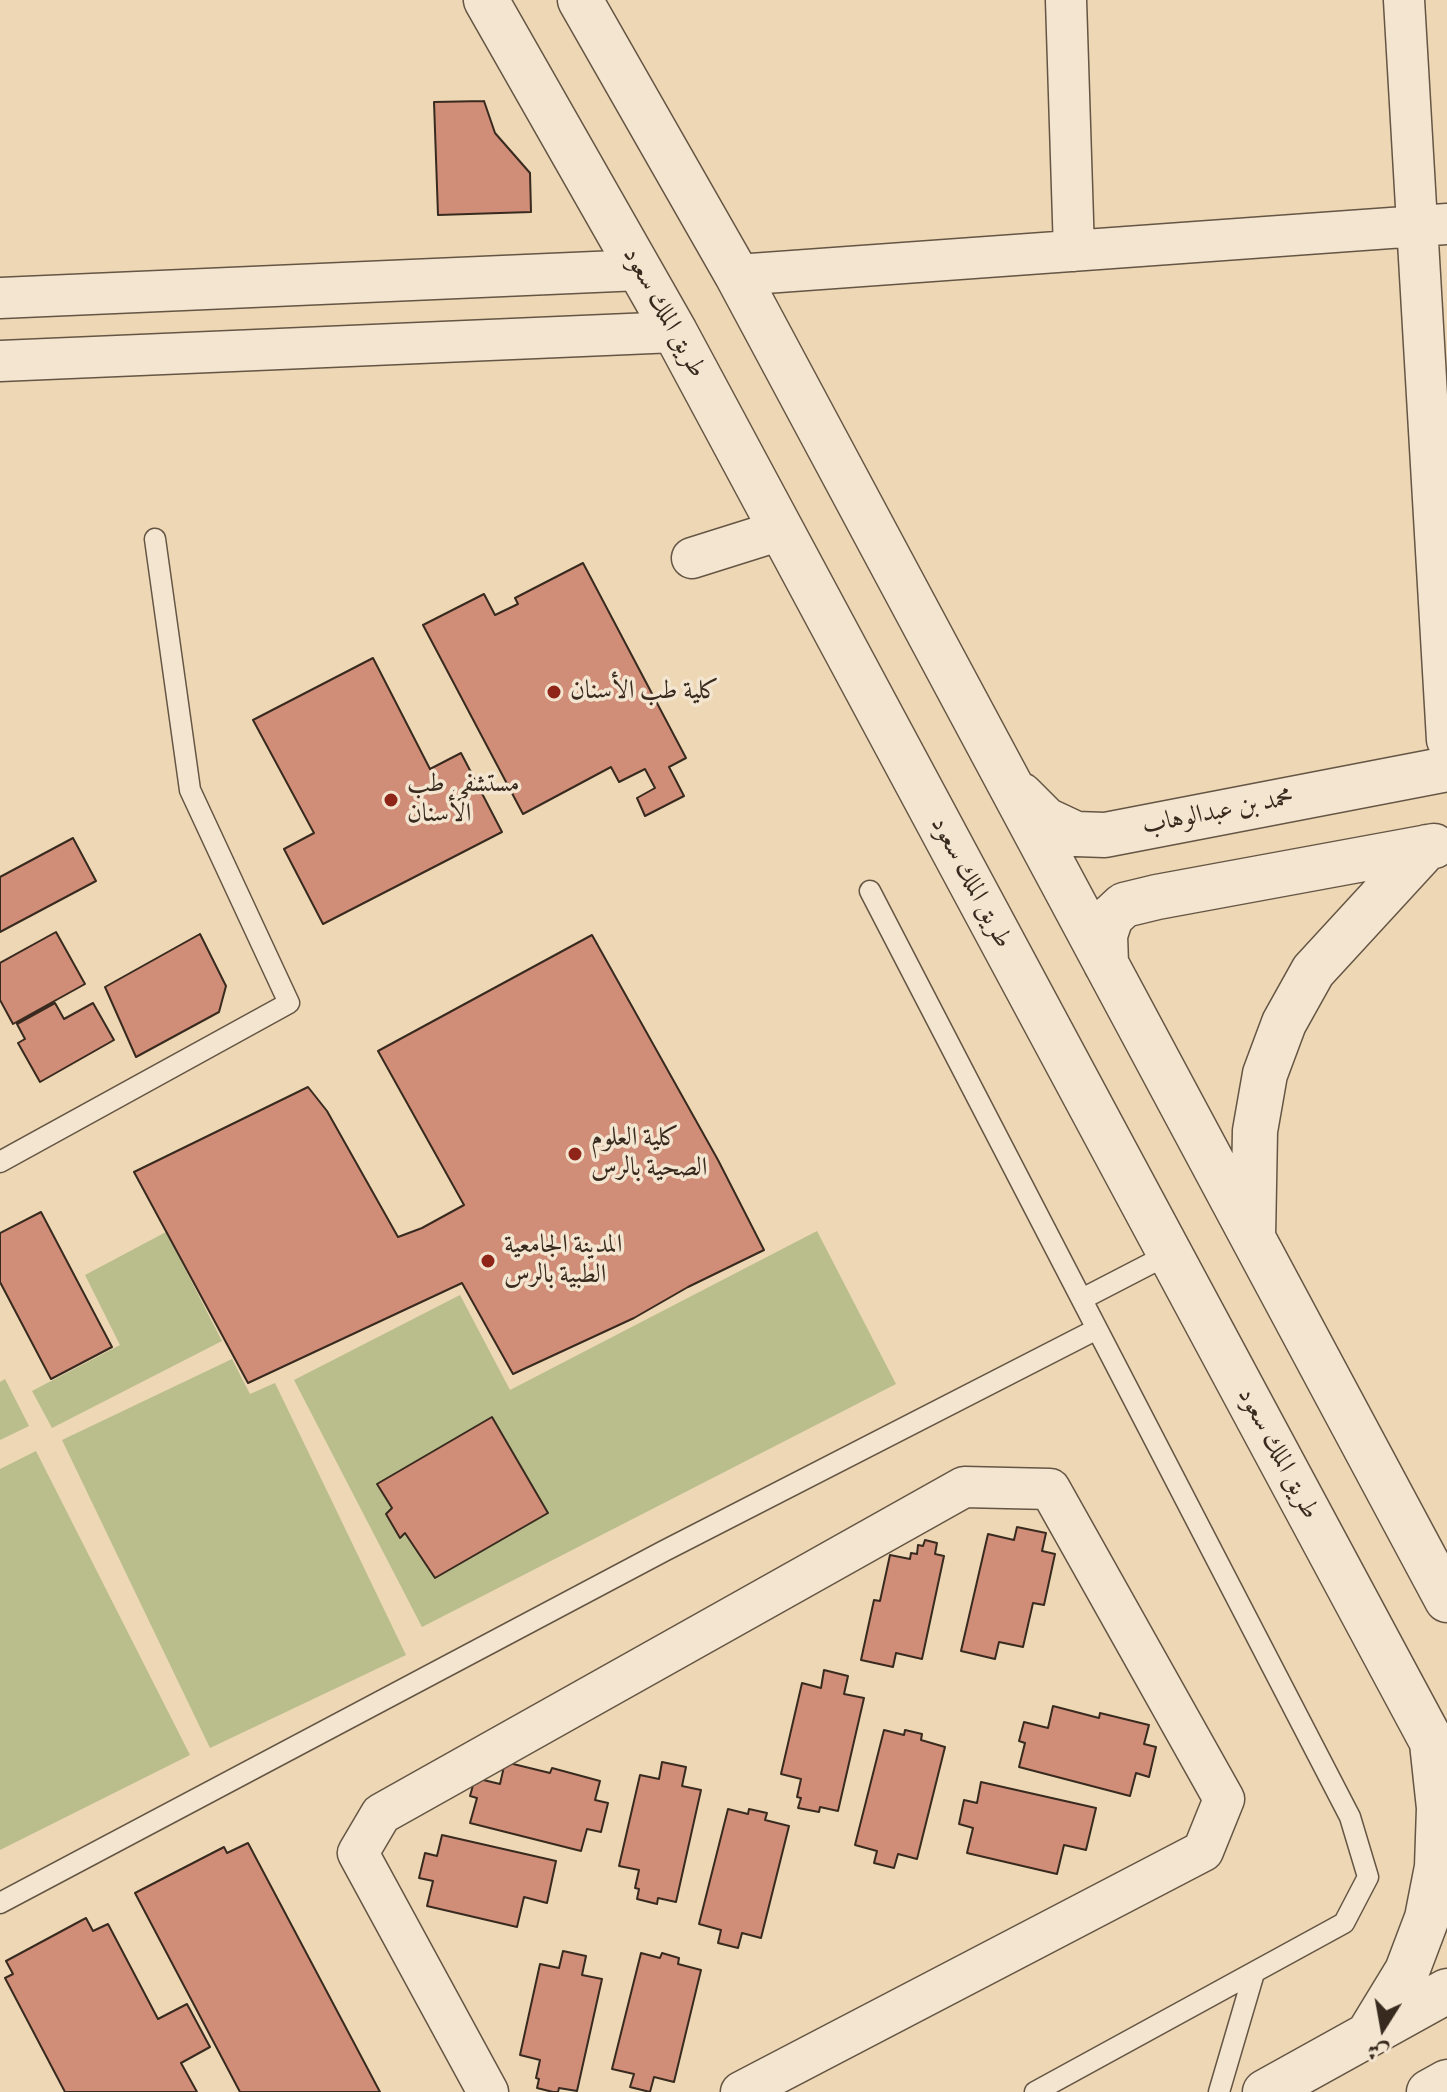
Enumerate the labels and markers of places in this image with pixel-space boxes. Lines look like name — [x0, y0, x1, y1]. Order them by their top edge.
place label: كلية طب الأسنان — [570, 676, 719, 708]
marker: كلية طب الأسنان — [545, 683, 563, 701]
place label: مستشفى طب الأسنان — [407, 769, 520, 830]
marker: مستشفى طب الأسنان — [382, 791, 400, 809]
place label: كلية العلوم الصحية بالرس — [591, 1123, 707, 1184]
marker: كلية العلوم الصحية بالرس — [566, 1145, 584, 1163]
place label: المدينة الجامعية الطبية بالرس — [504, 1230, 622, 1292]
marker: المدينة الجامعية الطبية بالرس — [479, 1252, 497, 1270]

